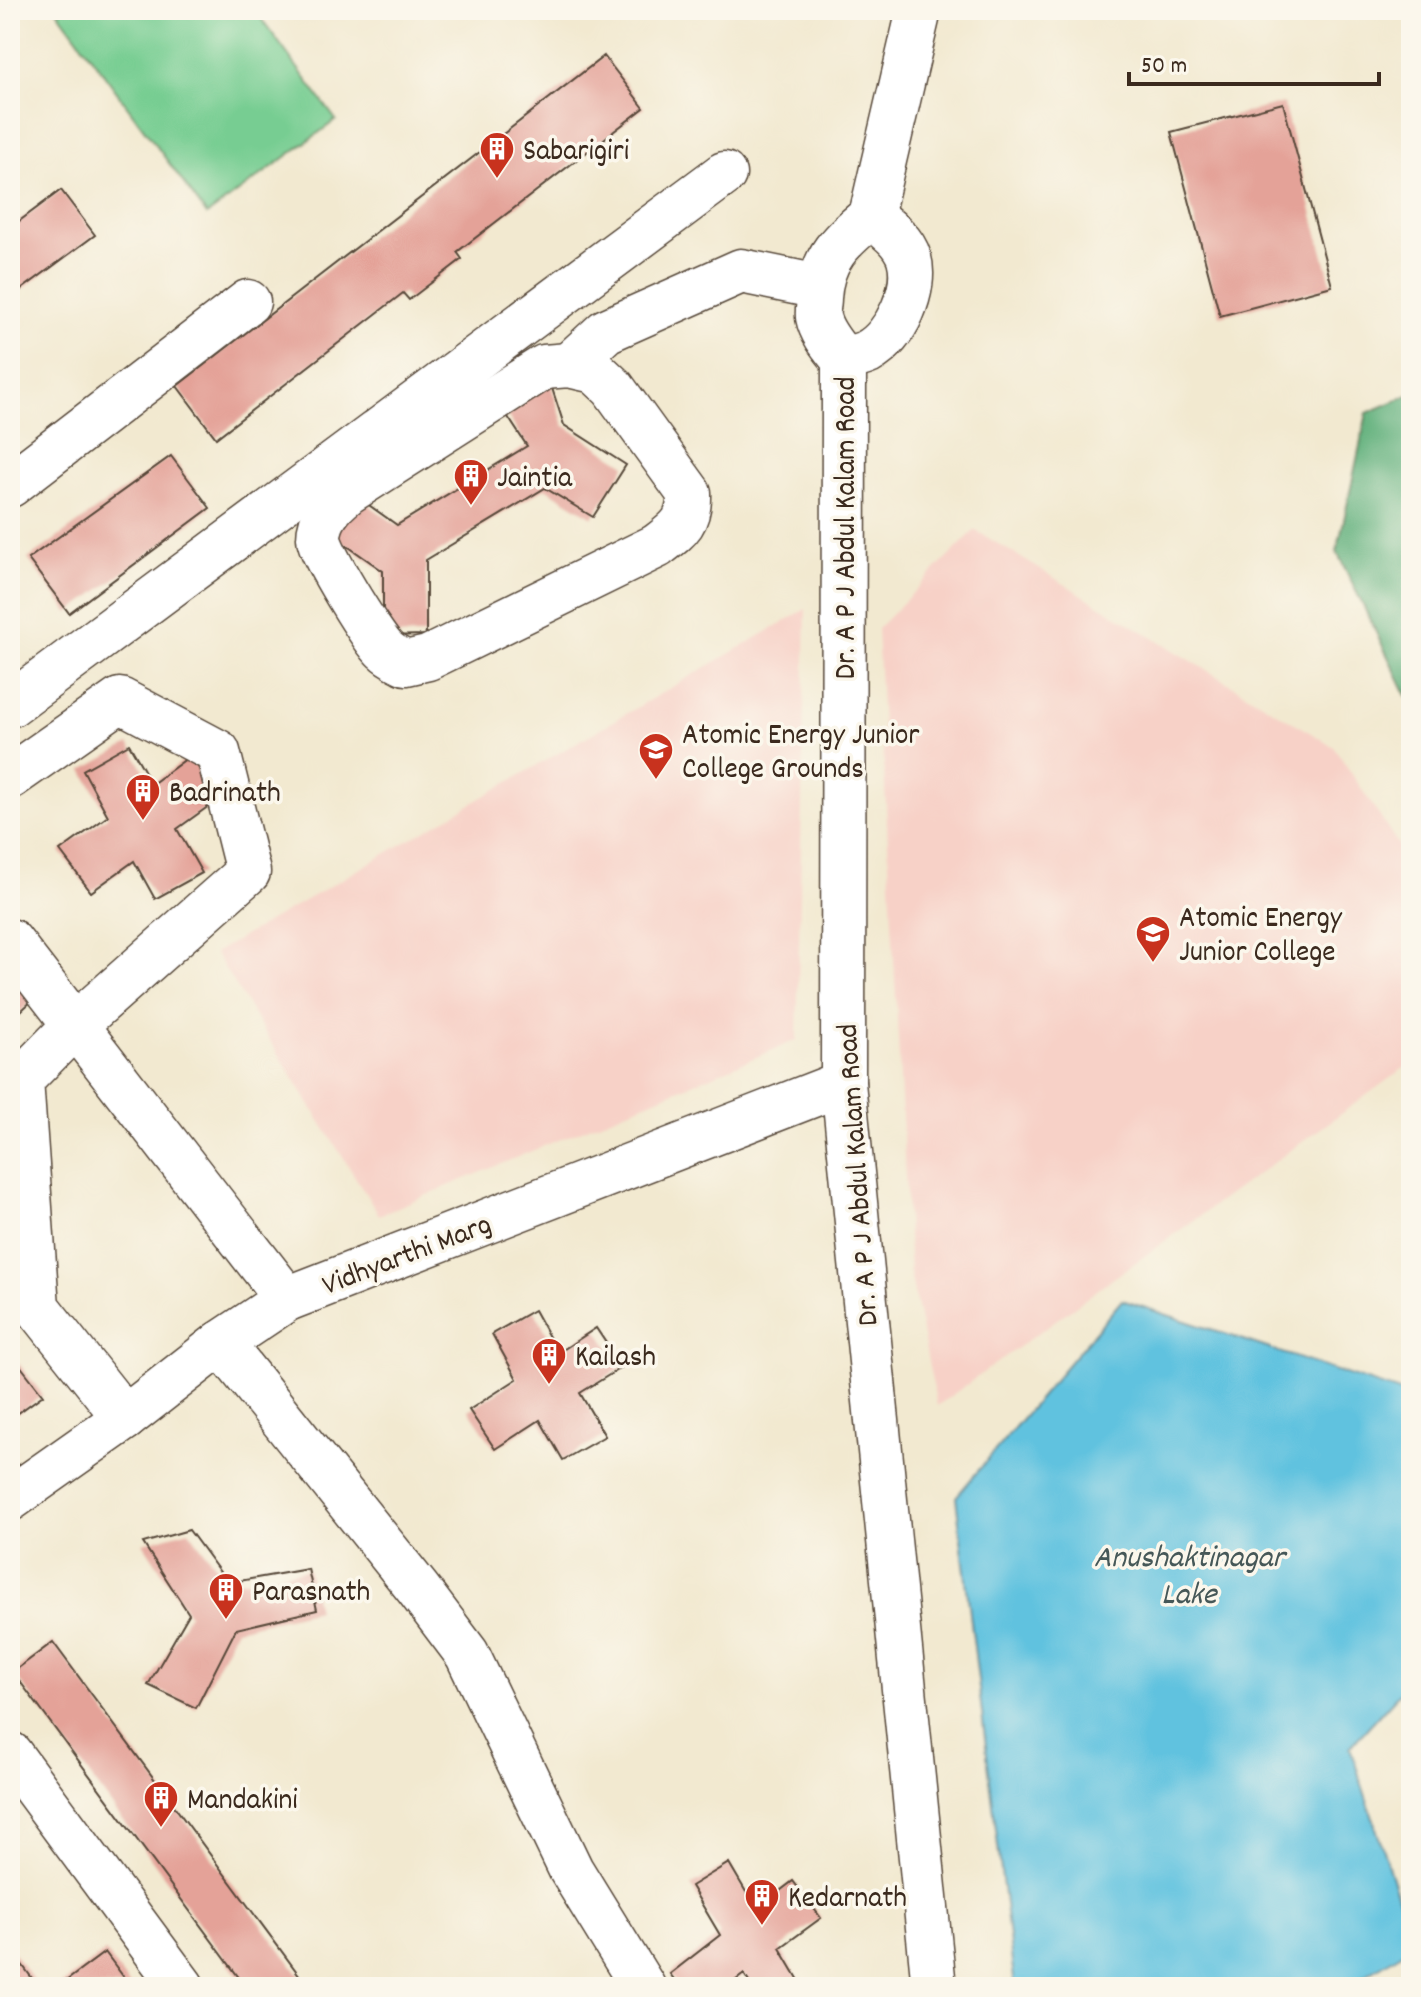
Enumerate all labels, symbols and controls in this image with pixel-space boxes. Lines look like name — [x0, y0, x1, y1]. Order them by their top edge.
scale bar — [1129, 36, 1379, 86]
text: 50 m — [1141, 50, 1187, 84]
building icon: Sabarigiri — [478, 130, 516, 180]
place label: Sabarigiri — [523, 132, 629, 175]
street label: Dr. A P J Abdul Kalam Road — [827, 376, 870, 680]
building icon: Jaintia — [452, 457, 490, 507]
place label: Jaintia — [497, 459, 573, 502]
place label: Atomic Energy Junior College Grounds — [682, 716, 919, 793]
school or university icon: Atomic Energy Junior College Grounds — [637, 731, 675, 781]
building icon: Badrinath — [124, 772, 162, 822]
place label: Badrinath — [169, 774, 281, 817]
place label: Atomic Energy Junior College — [1179, 899, 1343, 976]
school or university icon: Atomic Energy Junior College — [1134, 914, 1172, 964]
street label: Dr. A P J Abdul Kalam Road — [828, 1022, 893, 1327]
street label: Vidhyarthi Marg — [317, 1205, 498, 1309]
building icon: Kailash — [530, 1336, 568, 1386]
place label: Kailash — [575, 1338, 656, 1381]
water label: Anushaktinagar Lake — [1094, 1537, 1287, 1620]
building icon: Parasnath — [207, 1571, 245, 1621]
place label: Parasnath — [252, 1573, 370, 1616]
building icon: Mandakini — [142, 1779, 180, 1829]
place label: Mandakini — [187, 1781, 298, 1824]
building icon: Kedarnath — [743, 1877, 781, 1927]
place label: Kedarnath — [788, 1879, 907, 1922]

